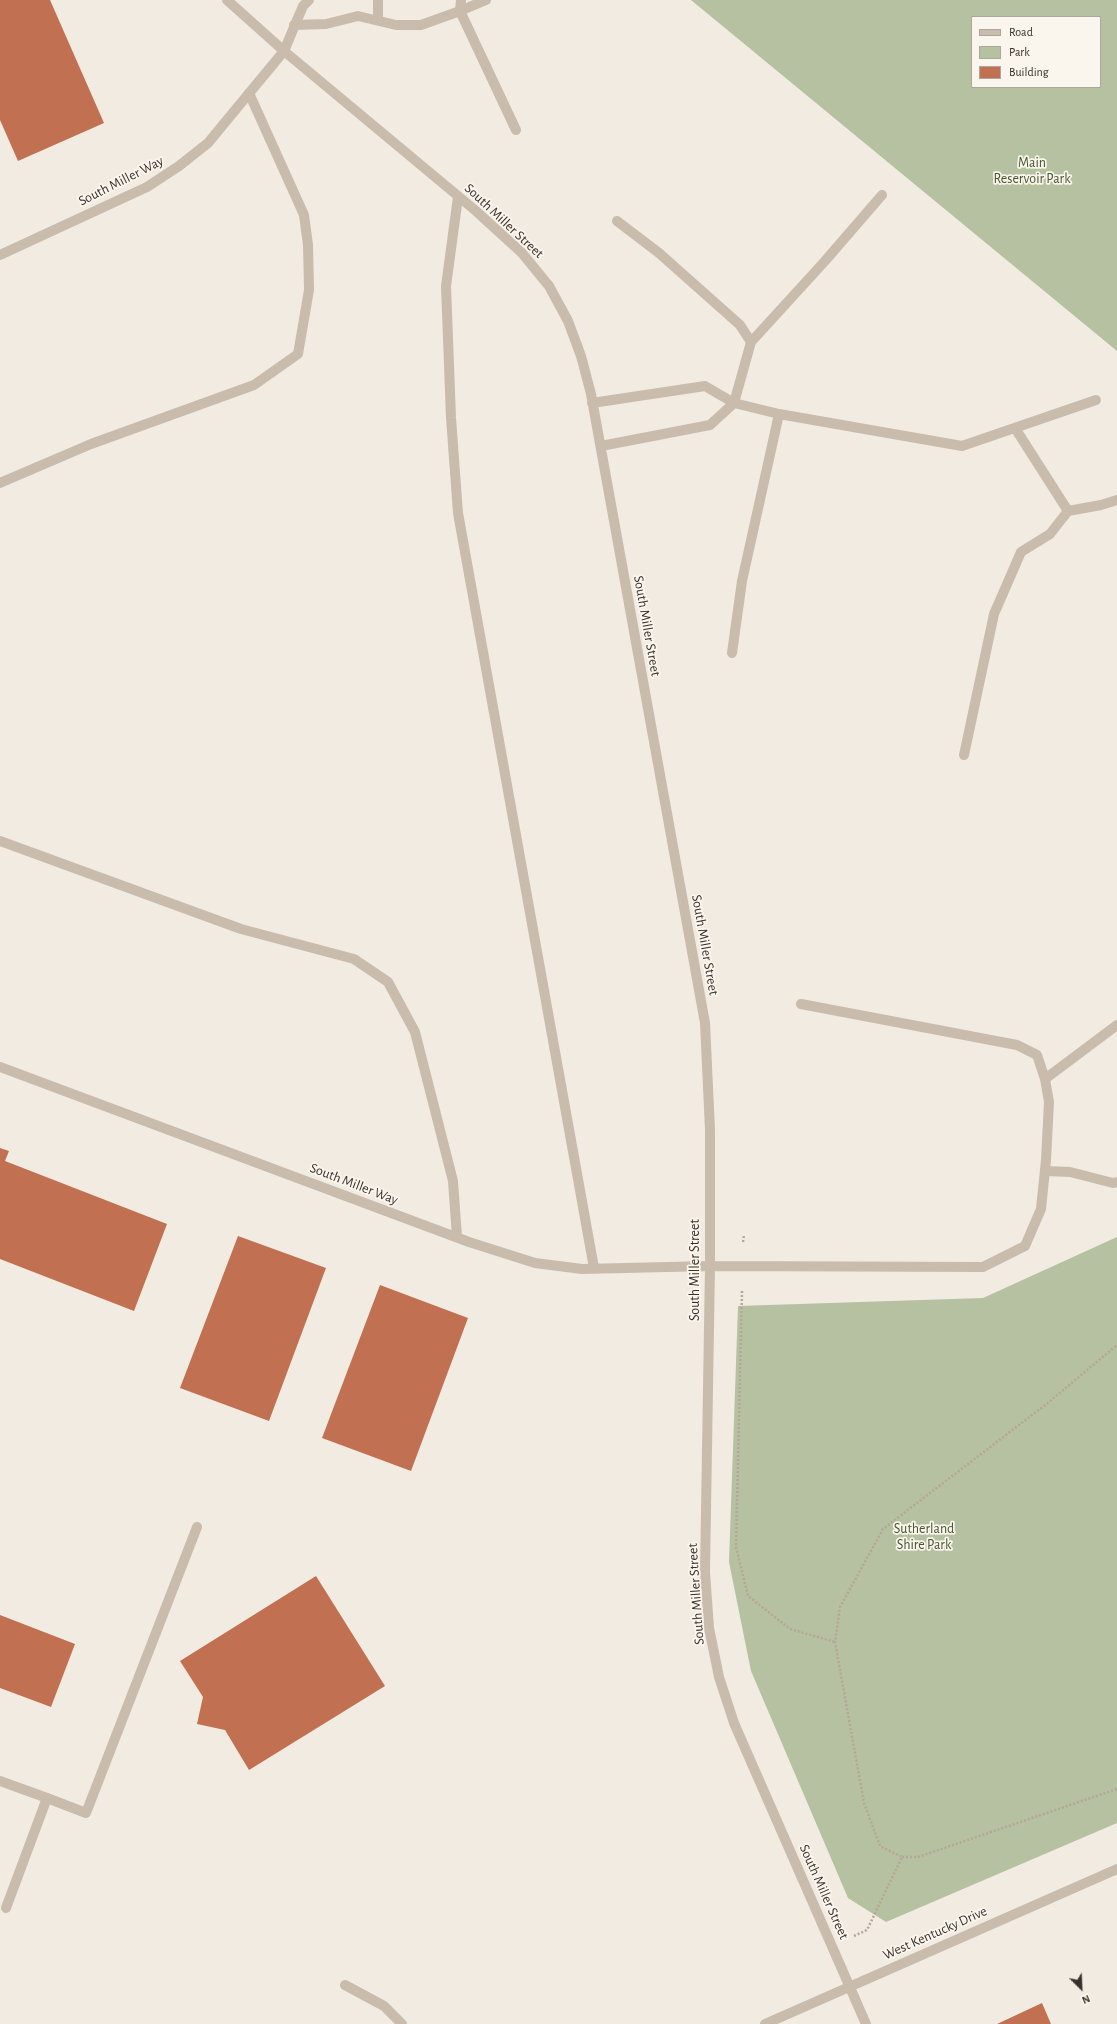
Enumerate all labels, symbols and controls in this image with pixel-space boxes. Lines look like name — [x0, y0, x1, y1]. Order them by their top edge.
legend — [971, 16, 1101, 88]
text: Road — [1009, 26, 1033, 38]
text: Park — [1009, 46, 1030, 58]
text: Building — [1009, 66, 1049, 78]
street label: South Miller Way — [76, 152, 166, 210]
park label: Main Reservoir Park — [993, 155, 1071, 188]
street label: South Miller Street — [461, 180, 547, 262]
street label: South Miller Street — [630, 574, 664, 678]
street label: South Miller Street — [688, 893, 722, 997]
street label: South Miller Way — [308, 1159, 400, 1209]
street label: South Miller Street — [687, 1219, 703, 1321]
park label: Sutherland Shire Park — [894, 1521, 954, 1554]
street label: South Miller Street — [684, 1543, 708, 1645]
street label: South Miller Street — [796, 1842, 852, 1942]
street label: West Kentucky Drive — [880, 1903, 990, 1963]
north arrow — [1061, 1968, 1101, 2008]
text: N — [1080, 1993, 1092, 2006]

